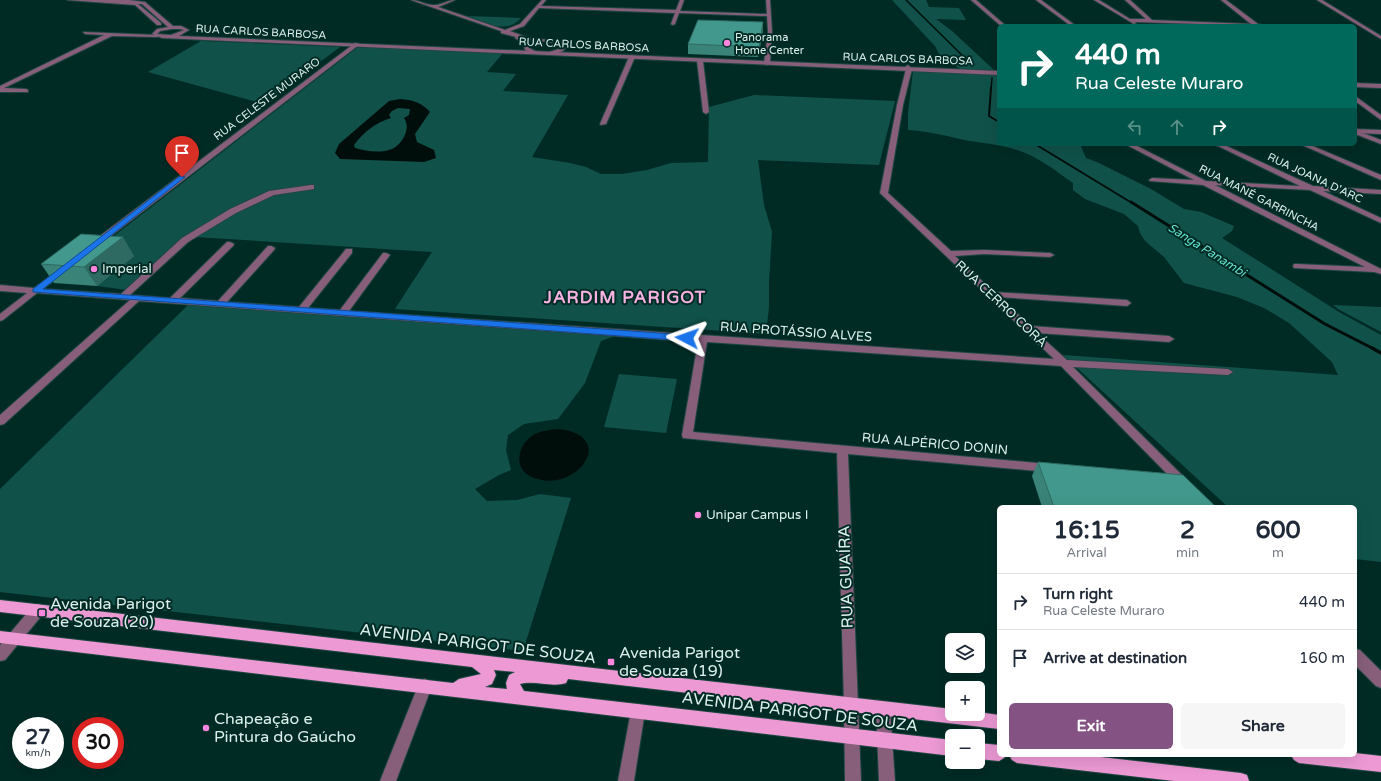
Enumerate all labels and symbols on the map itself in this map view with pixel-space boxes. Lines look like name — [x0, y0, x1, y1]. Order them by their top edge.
street label: RUA CARLOS BARBOSA — [195, 22, 327, 42]
place label: Panorama Home Center — [735, 31, 805, 57]
street label: RUA CARLOS BARBOSA — [518, 35, 650, 55]
marker: Panorama Home Center — [722, 38, 732, 48]
street label: RUA CARLOS BARBOSA — [842, 50, 974, 68]
street label: RUA CELESTE MURARO — [211, 55, 323, 143]
pin — [165, 136, 199, 177]
street label: RUA JOANA D'ARC — [1265, 150, 1365, 206]
street label: RUA MANÉ GARRINCHA — [1197, 161, 1322, 234]
water label: Sanga Panambi — [1166, 220, 1250, 281]
street label: RUA CERRO CORÁ — [952, 257, 1051, 351]
place label: Imperial — [102, 261, 152, 277]
marker: Imperial — [89, 264, 99, 274]
district label: JARDIM PARIGOT — [543, 287, 706, 308]
position arrow — [666, 317, 708, 359]
street label: RUA PROTÁSSIO ALVES — [719, 319, 873, 345]
street label: RUA ALPÉRICO DONIN — [861, 430, 1009, 458]
place label: Unipar Campus I — [706, 507, 808, 523]
marker: Unipar Campus I — [693, 510, 703, 520]
street label: RUA GUAÍRA — [834, 525, 858, 629]
place label: Avenida Parigot de Souza (20) — [50, 594, 171, 632]
marker: Avenida Parigot de Souza (20) — [37, 608, 47, 618]
street label: AVENIDA PARIGOT DE SOUZA — [359, 620, 597, 668]
place label: Avenida Parigot de Souza (19) — [619, 643, 740, 681]
marker: Avenida Parigot de Souza (19) — [606, 657, 616, 667]
street label: AVENIDA PARIGOT DE SOUZA — [681, 688, 919, 736]
place label: Chapeação e Pintura do Gaúcho — [214, 709, 356, 747]
speed limit sign: 30 — [72, 717, 124, 769]
marker: Chapeação e Pintura do Gaúcho — [201, 723, 211, 733]

